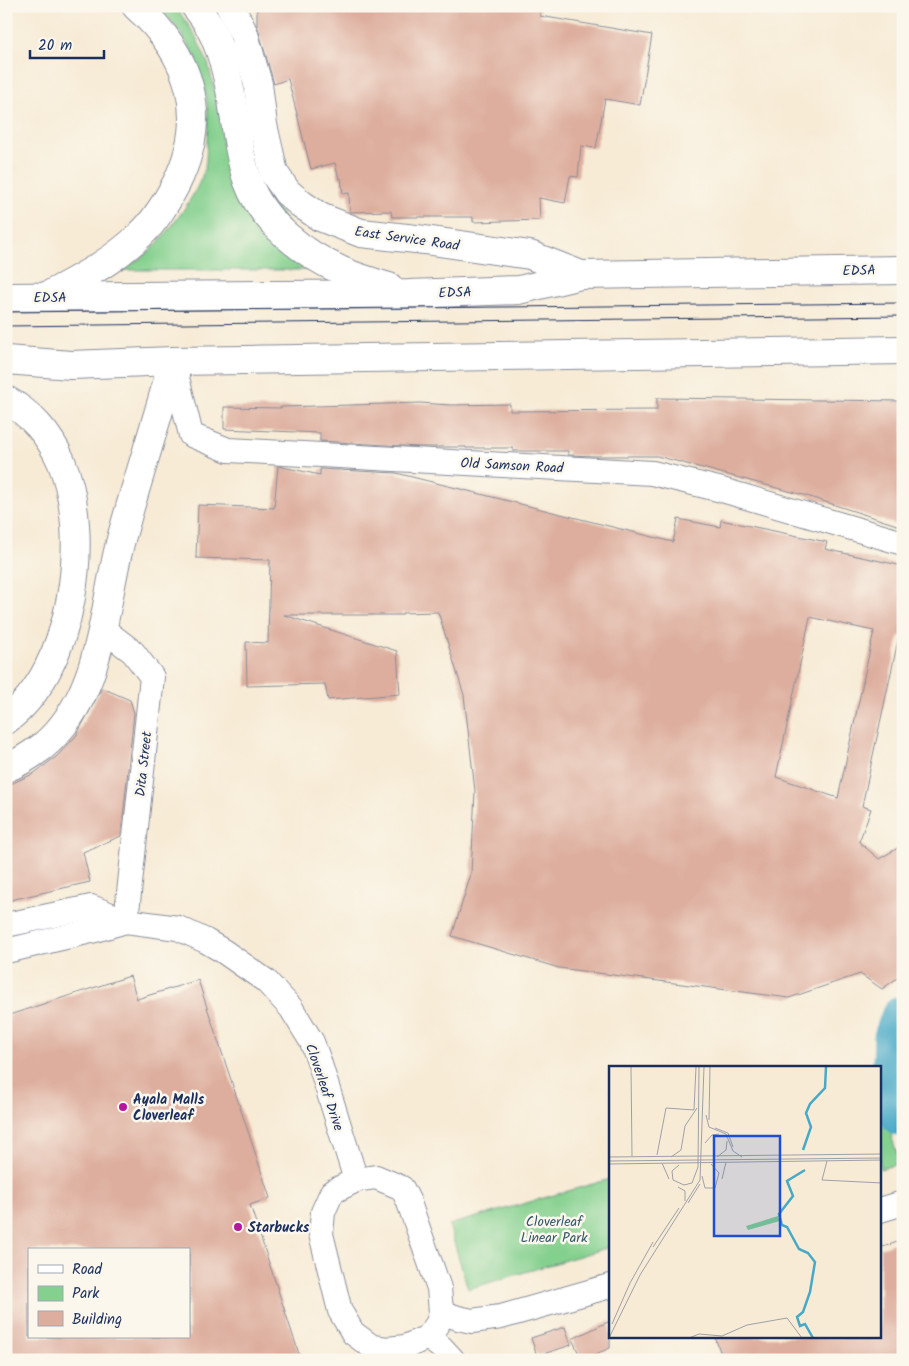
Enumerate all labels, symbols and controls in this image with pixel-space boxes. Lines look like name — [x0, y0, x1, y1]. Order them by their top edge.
scale bar — [30, 28, 104, 60]
text: 20 m — [38, 34, 72, 58]
street label: East Service Road — [353, 221, 462, 257]
street label: EDSA — [842, 260, 876, 282]
street label: EDSA — [438, 281, 472, 305]
street label: EDSA — [33, 287, 67, 309]
street label: Old Samson Road — [460, 452, 565, 480]
street label: Dita Street — [130, 730, 158, 798]
street label: Cloverleaf Drive — [299, 1041, 350, 1135]
inset map — [609, 1066, 882, 1338]
place label: Ayala Malls Cloverleaf — [133, 1089, 205, 1127]
marker: Ayala Malls Cloverleaf — [117, 1101, 129, 1113]
park label: Cloverleaf Linear Park — [521, 1211, 588, 1249]
place label: Starbucks — [248, 1217, 310, 1239]
marker: Starbucks — [232, 1221, 244, 1233]
legend — [28, 1248, 190, 1338]
text: Road — [72, 1258, 103, 1282]
text: Park — [72, 1282, 100, 1306]
text: Building — [72, 1308, 122, 1332]

